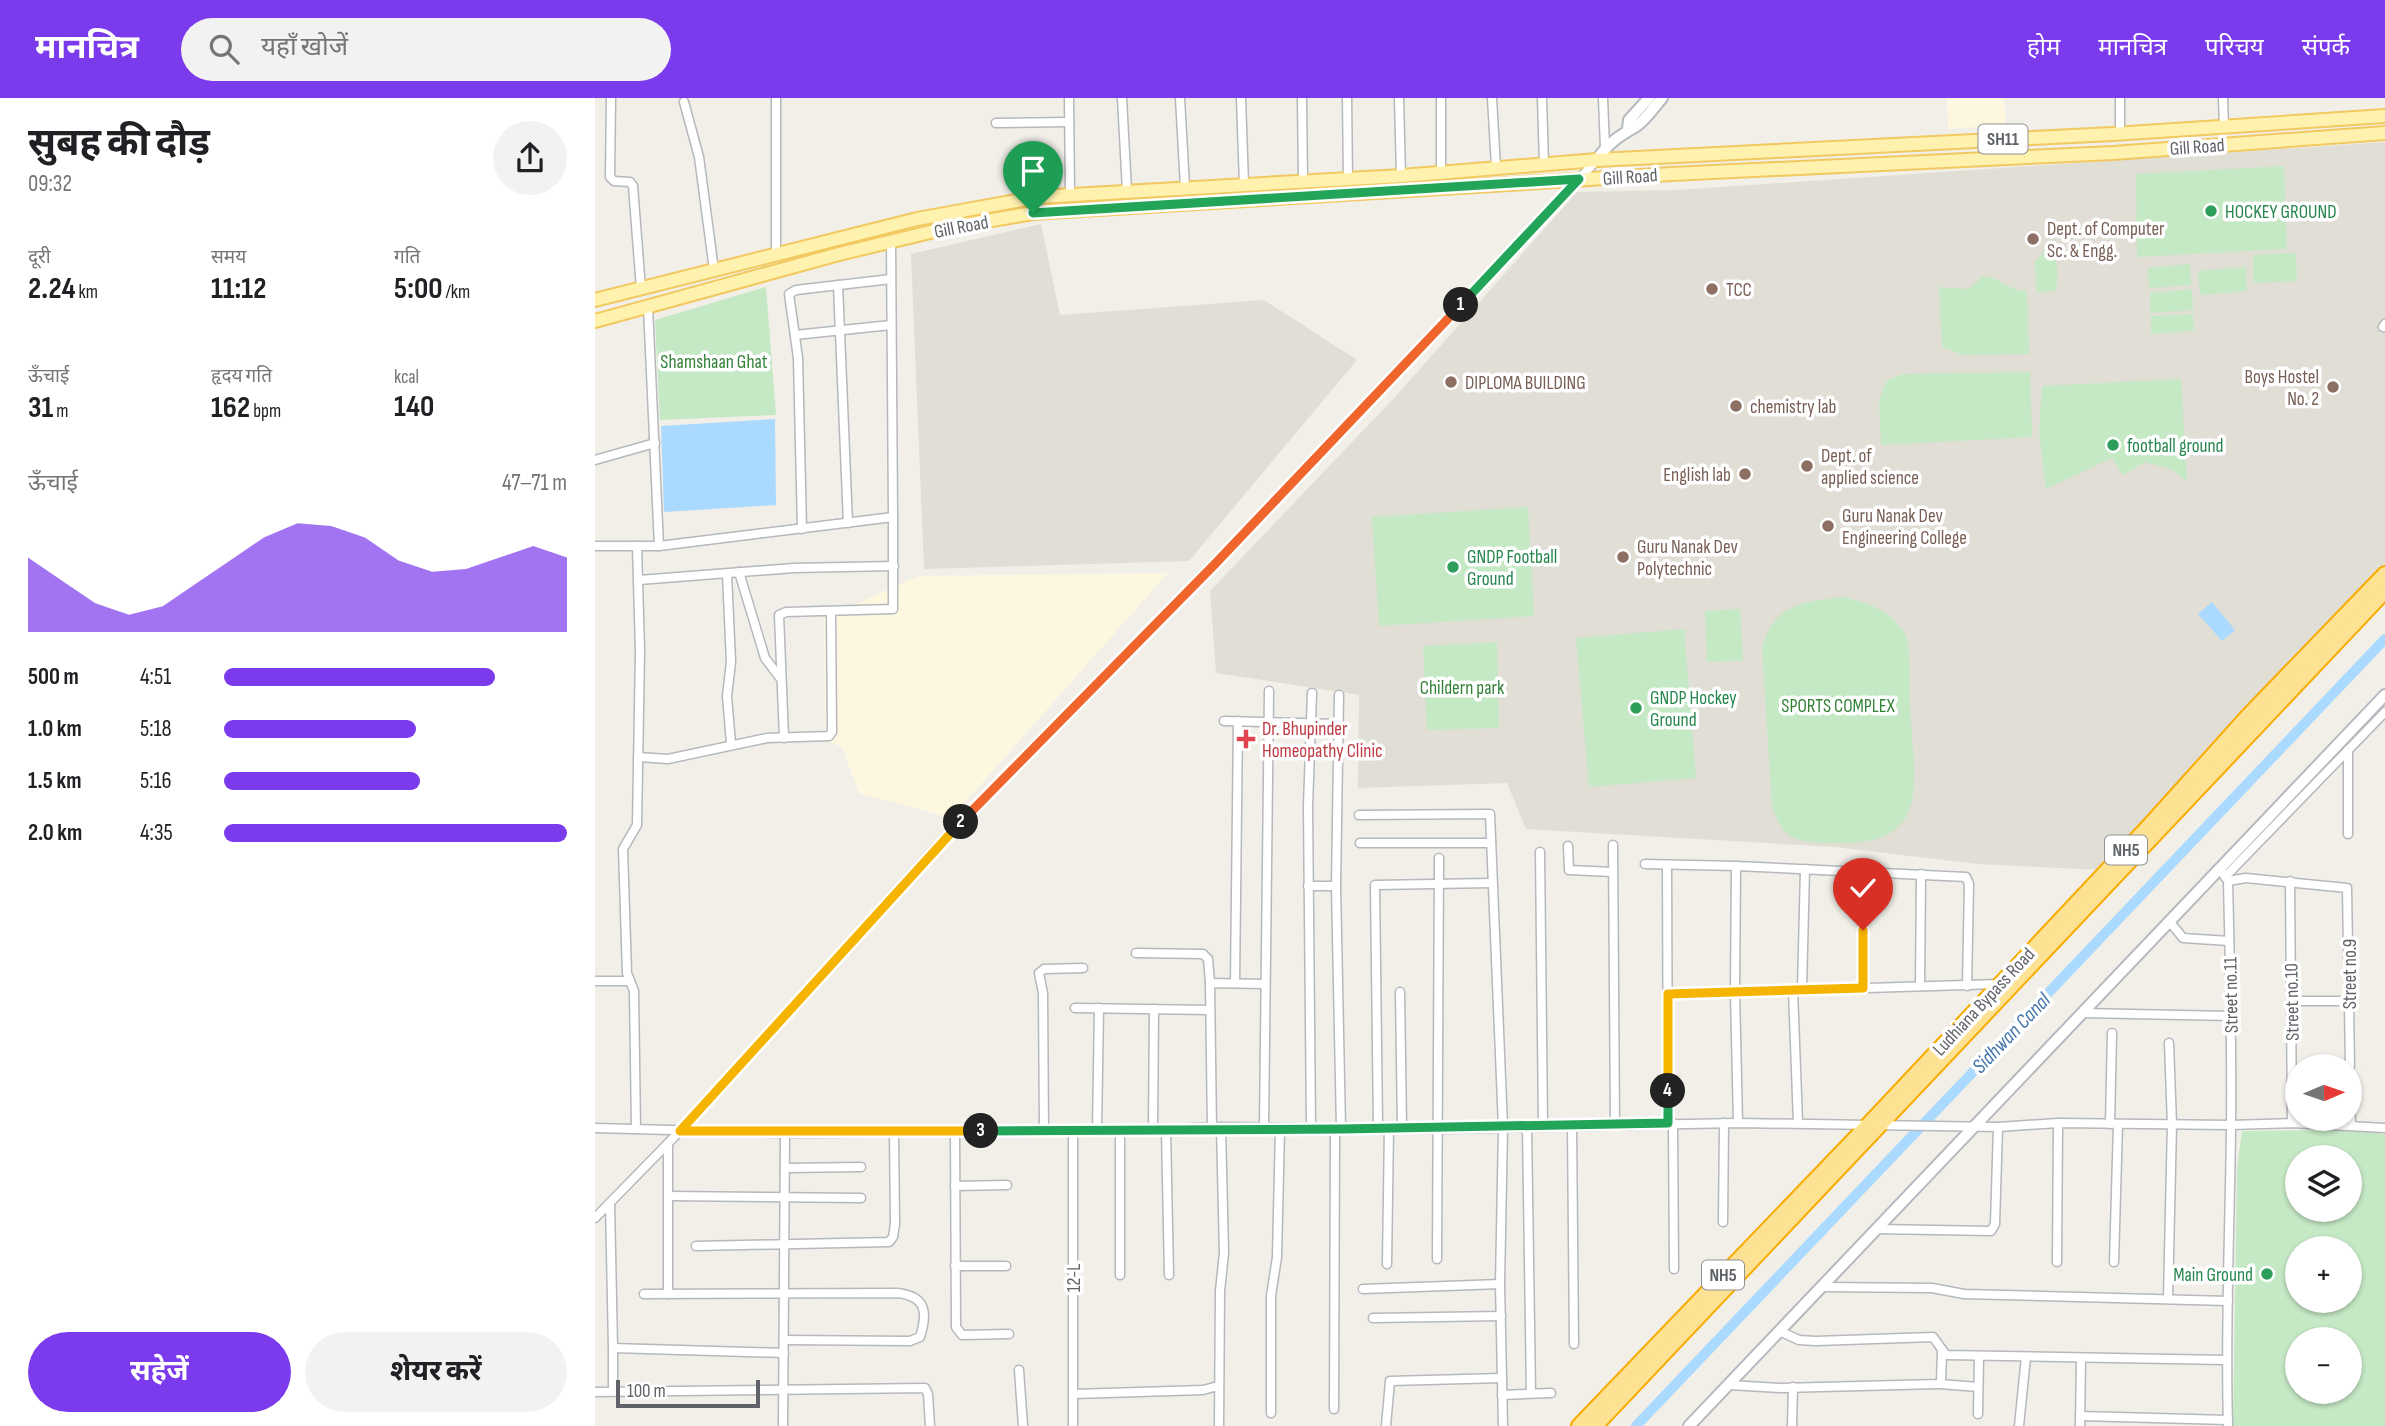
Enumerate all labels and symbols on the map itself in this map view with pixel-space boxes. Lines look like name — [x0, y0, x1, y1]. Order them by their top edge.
road number: SH11 — [1979, 124, 2027, 154]
street label: Gill Road — [2169, 134, 2225, 161]
pin — [1003, 141, 1063, 213]
street label: Gill Road — [1602, 164, 1658, 191]
place label: HOCKEY GROUND — [2225, 201, 2337, 224]
marker: HOCKEY GROUND — [2203, 203, 2219, 219]
street label: Gill Road — [932, 211, 990, 244]
place label: Dept. of Computer Sc. & Engg. — [2047, 218, 2165, 263]
marker: Dept. of Computer Sc. & Engg. — [2025, 231, 2041, 247]
place label: TCC — [1726, 279, 1752, 302]
marker: TCC — [1704, 281, 1720, 297]
pin: 1 — [1443, 288, 1479, 322]
park label: Shamshaan Ghat — [660, 351, 768, 374]
place label: Boys Hostel No. 2 — [2244, 366, 2319, 411]
place label: DIPLOMA BUILDING — [1465, 372, 1586, 395]
marker: DIPLOMA BUILDING — [1443, 374, 1459, 390]
marker: Boys Hostel No. 2 — [2325, 379, 2341, 395]
place label: chemistry lab — [1750, 396, 1836, 419]
marker: chemistry lab — [1728, 398, 1744, 414]
place label: football ground — [2127, 435, 2224, 458]
marker: football ground — [2105, 437, 2121, 453]
place label: Dept. of applied science — [1821, 445, 1919, 490]
marker: Dept. of applied science — [1799, 458, 1815, 474]
place label: English lab — [1663, 464, 1731, 487]
marker: English lab — [1737, 466, 1753, 482]
place label: Guru Nanak Dev Engineering College — [1842, 505, 1967, 550]
marker: Guru Nanak Dev Engineering College — [1820, 518, 1836, 534]
place label: Guru Nanak Dev Polytechnic — [1637, 536, 1738, 581]
place label: GNDP Football Ground — [1467, 546, 1557, 591]
marker: Guru Nanak Dev Polytechnic — [1615, 549, 1631, 565]
marker: GNDP Football Ground — [1445, 559, 1461, 575]
park label: Childern park — [1420, 677, 1505, 700]
place label: GNDP Hockey Ground — [1650, 687, 1737, 732]
park label: SPORTS COMPLEX — [1781, 695, 1895, 718]
marker: GNDP Hockey Ground — [1628, 700, 1644, 716]
place label: Dr. Bhupinder Homeopathy Clinic — [1262, 718, 1383, 763]
marker: Dr. Bhupinder Homeopathy Clinic — [1236, 729, 1256, 749]
pin: 2 — [943, 804, 979, 840]
road number: NH5 — [2105, 836, 2147, 864]
pin — [1833, 858, 1893, 930]
street label: Street no.9 — [2339, 939, 2362, 1009]
street label: Ludhiana Bypass Road — [1928, 943, 2040, 1061]
street label: Street no.11 — [2219, 956, 2244, 1033]
street label: Street no.10 — [2280, 963, 2305, 1041]
water label: Sidhwan Canal — [1967, 987, 2056, 1079]
north arrow — [2285, 1054, 2363, 1130]
pin: 4 — [1651, 1074, 1685, 1108]
pin: 3 — [963, 1114, 999, 1148]
road number: NH5 — [1702, 1260, 1744, 1290]
street label: 12-L — [1063, 1264, 1086, 1292]
place label: Main Ground — [2173, 1264, 2253, 1287]
marker: Main Ground — [2259, 1266, 2275, 1282]
scale bar — [616, 1377, 759, 1409]

